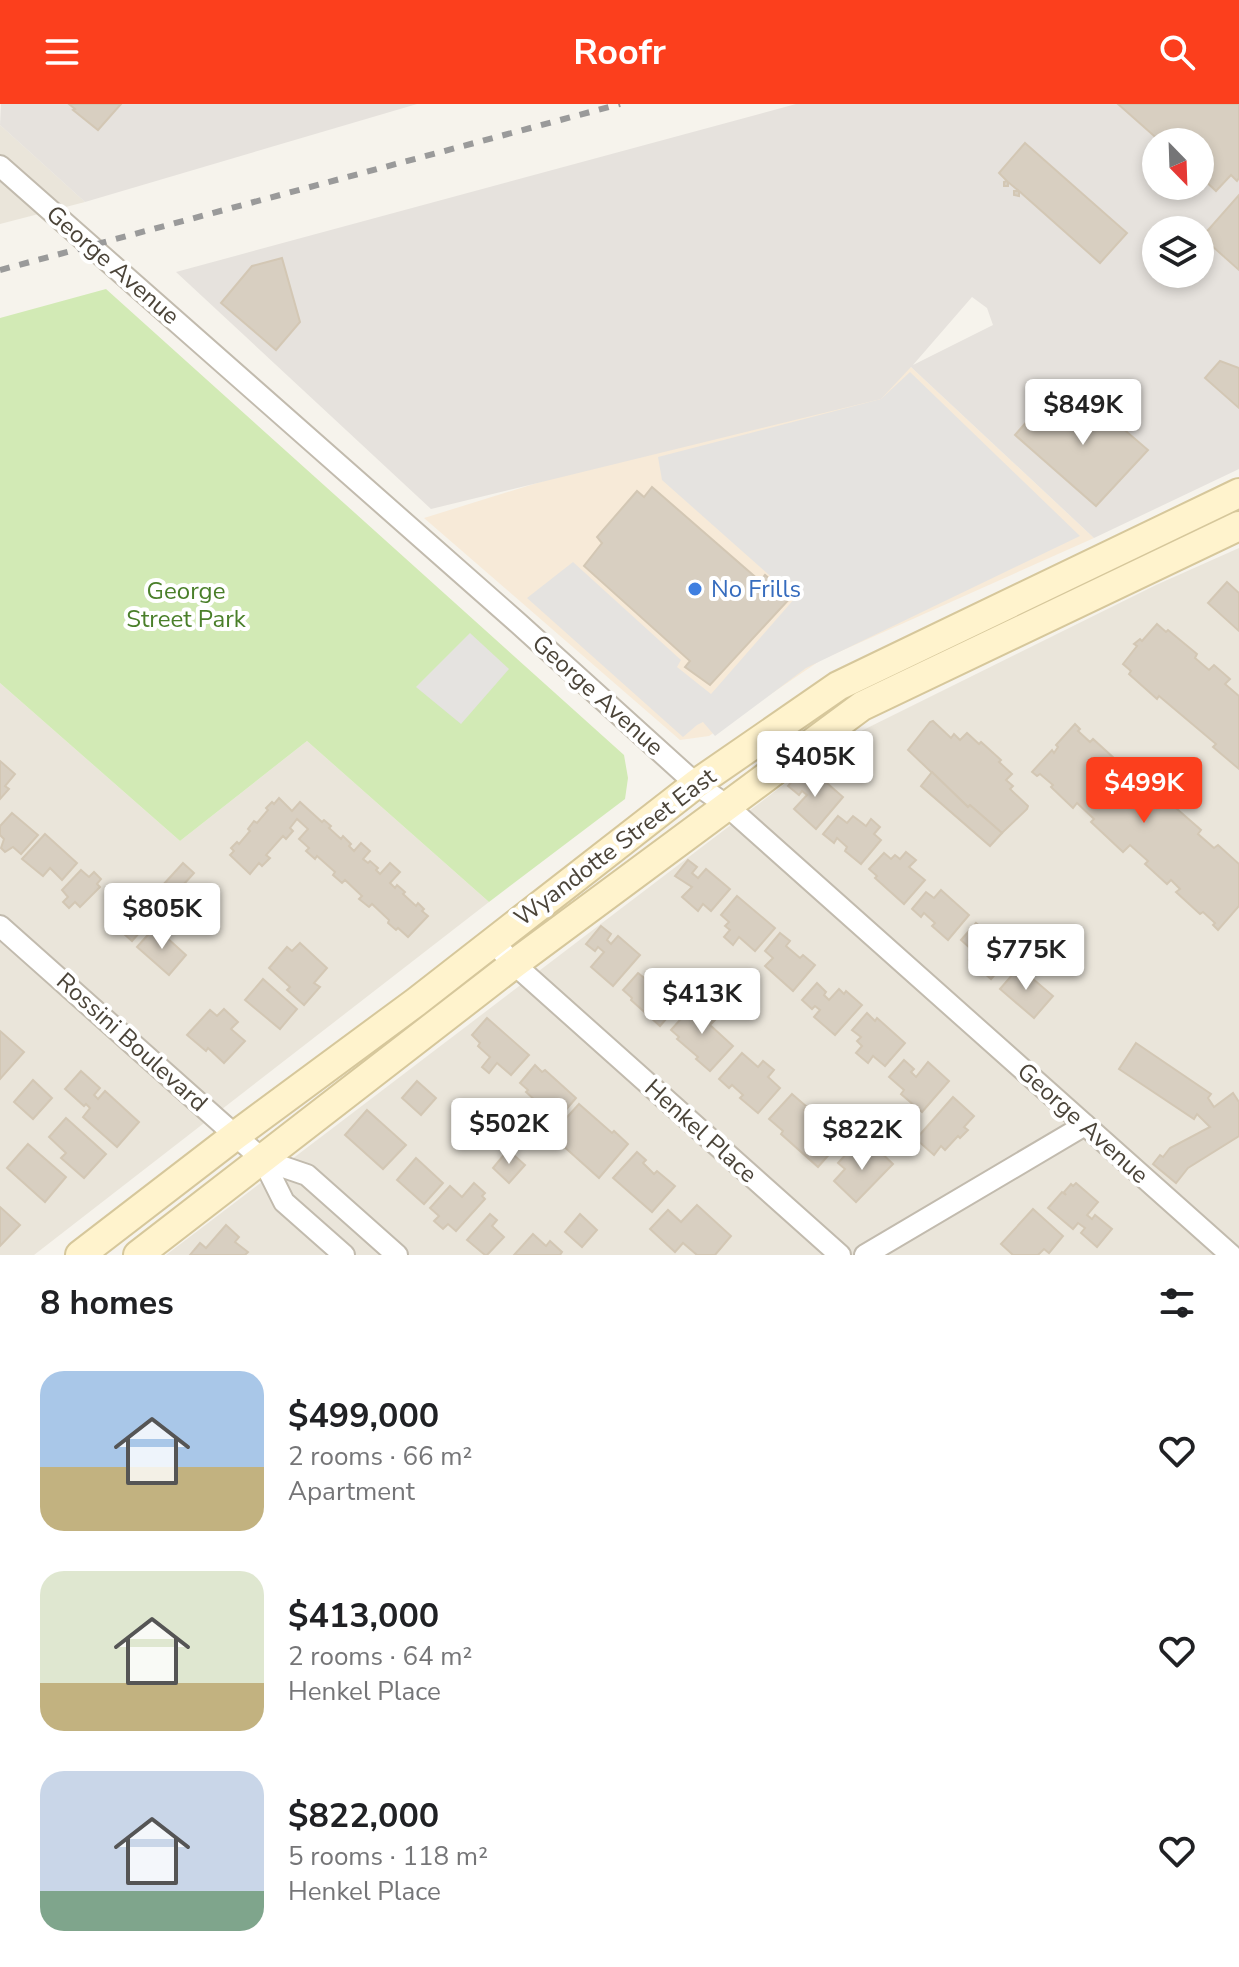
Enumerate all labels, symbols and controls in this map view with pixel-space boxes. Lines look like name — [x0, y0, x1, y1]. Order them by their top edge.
text: Roofr — [573, 28, 666, 77]
icon: menu — [40, 30, 84, 74]
icon: search — [1155, 30, 1199, 74]
north arrow — [1142, 128, 1214, 200]
map controls — [1142, 128, 1214, 288]
street label: George Avenue — [40, 198, 186, 332]
button: layers — [1142, 216, 1214, 288]
pin: $849K — [1027, 379, 1139, 447]
text: $849K — [1043, 387, 1123, 422]
place label: No Frills — [711, 573, 801, 605]
park label: George Street Park — [126, 575, 247, 635]
marker: No Frills — [686, 580, 704, 598]
street label: George Avenue — [525, 627, 671, 763]
pin: $405K — [759, 731, 871, 799]
text: $405K — [775, 739, 855, 774]
pin: $499K — [1088, 757, 1200, 825]
street label: Wyandotte Street East — [508, 760, 723, 933]
text: $499K — [1104, 765, 1184, 800]
pin: $805K — [106, 883, 218, 951]
text: $805K — [122, 891, 202, 926]
pin: $775K — [970, 924, 1082, 992]
text: $775K — [986, 932, 1066, 967]
street label: Rossini Boulevard — [50, 966, 214, 1118]
pin: $413K — [646, 968, 758, 1036]
text: $413K — [662, 976, 742, 1011]
street label: George Avenue — [1010, 1055, 1156, 1191]
street label: Henkel Place — [638, 1072, 764, 1190]
pin: $502K — [453, 1098, 565, 1166]
pin: $822K — [806, 1104, 918, 1172]
text: $502K — [469, 1106, 549, 1141]
text: $822K — [822, 1112, 902, 1147]
text: 8 homes — [40, 1280, 174, 1326]
icon: filters — [1155, 1281, 1199, 1325]
text: $499,000 — [288, 1393, 439, 1439]
icon: home — [104, 1403, 200, 1499]
icon: heart — [1155, 1429, 1199, 1473]
text: 2 rooms · 66 m² — [288, 1439, 472, 1474]
text: Apartment — [288, 1474, 415, 1509]
text: $413,000 — [288, 1593, 439, 1639]
icon: home — [104, 1603, 200, 1699]
icon: heart — [1155, 1629, 1199, 1673]
text: 2 rooms · 64 m² — [288, 1639, 472, 1674]
text: Henkel Place — [288, 1674, 441, 1709]
text: $822,000 — [288, 1793, 439, 1839]
icon: home — [104, 1803, 200, 1899]
icon: heart — [1155, 1829, 1199, 1873]
text: 5 rooms · 118 m² — [288, 1839, 488, 1874]
text: Henkel Place — [288, 1874, 441, 1909]

